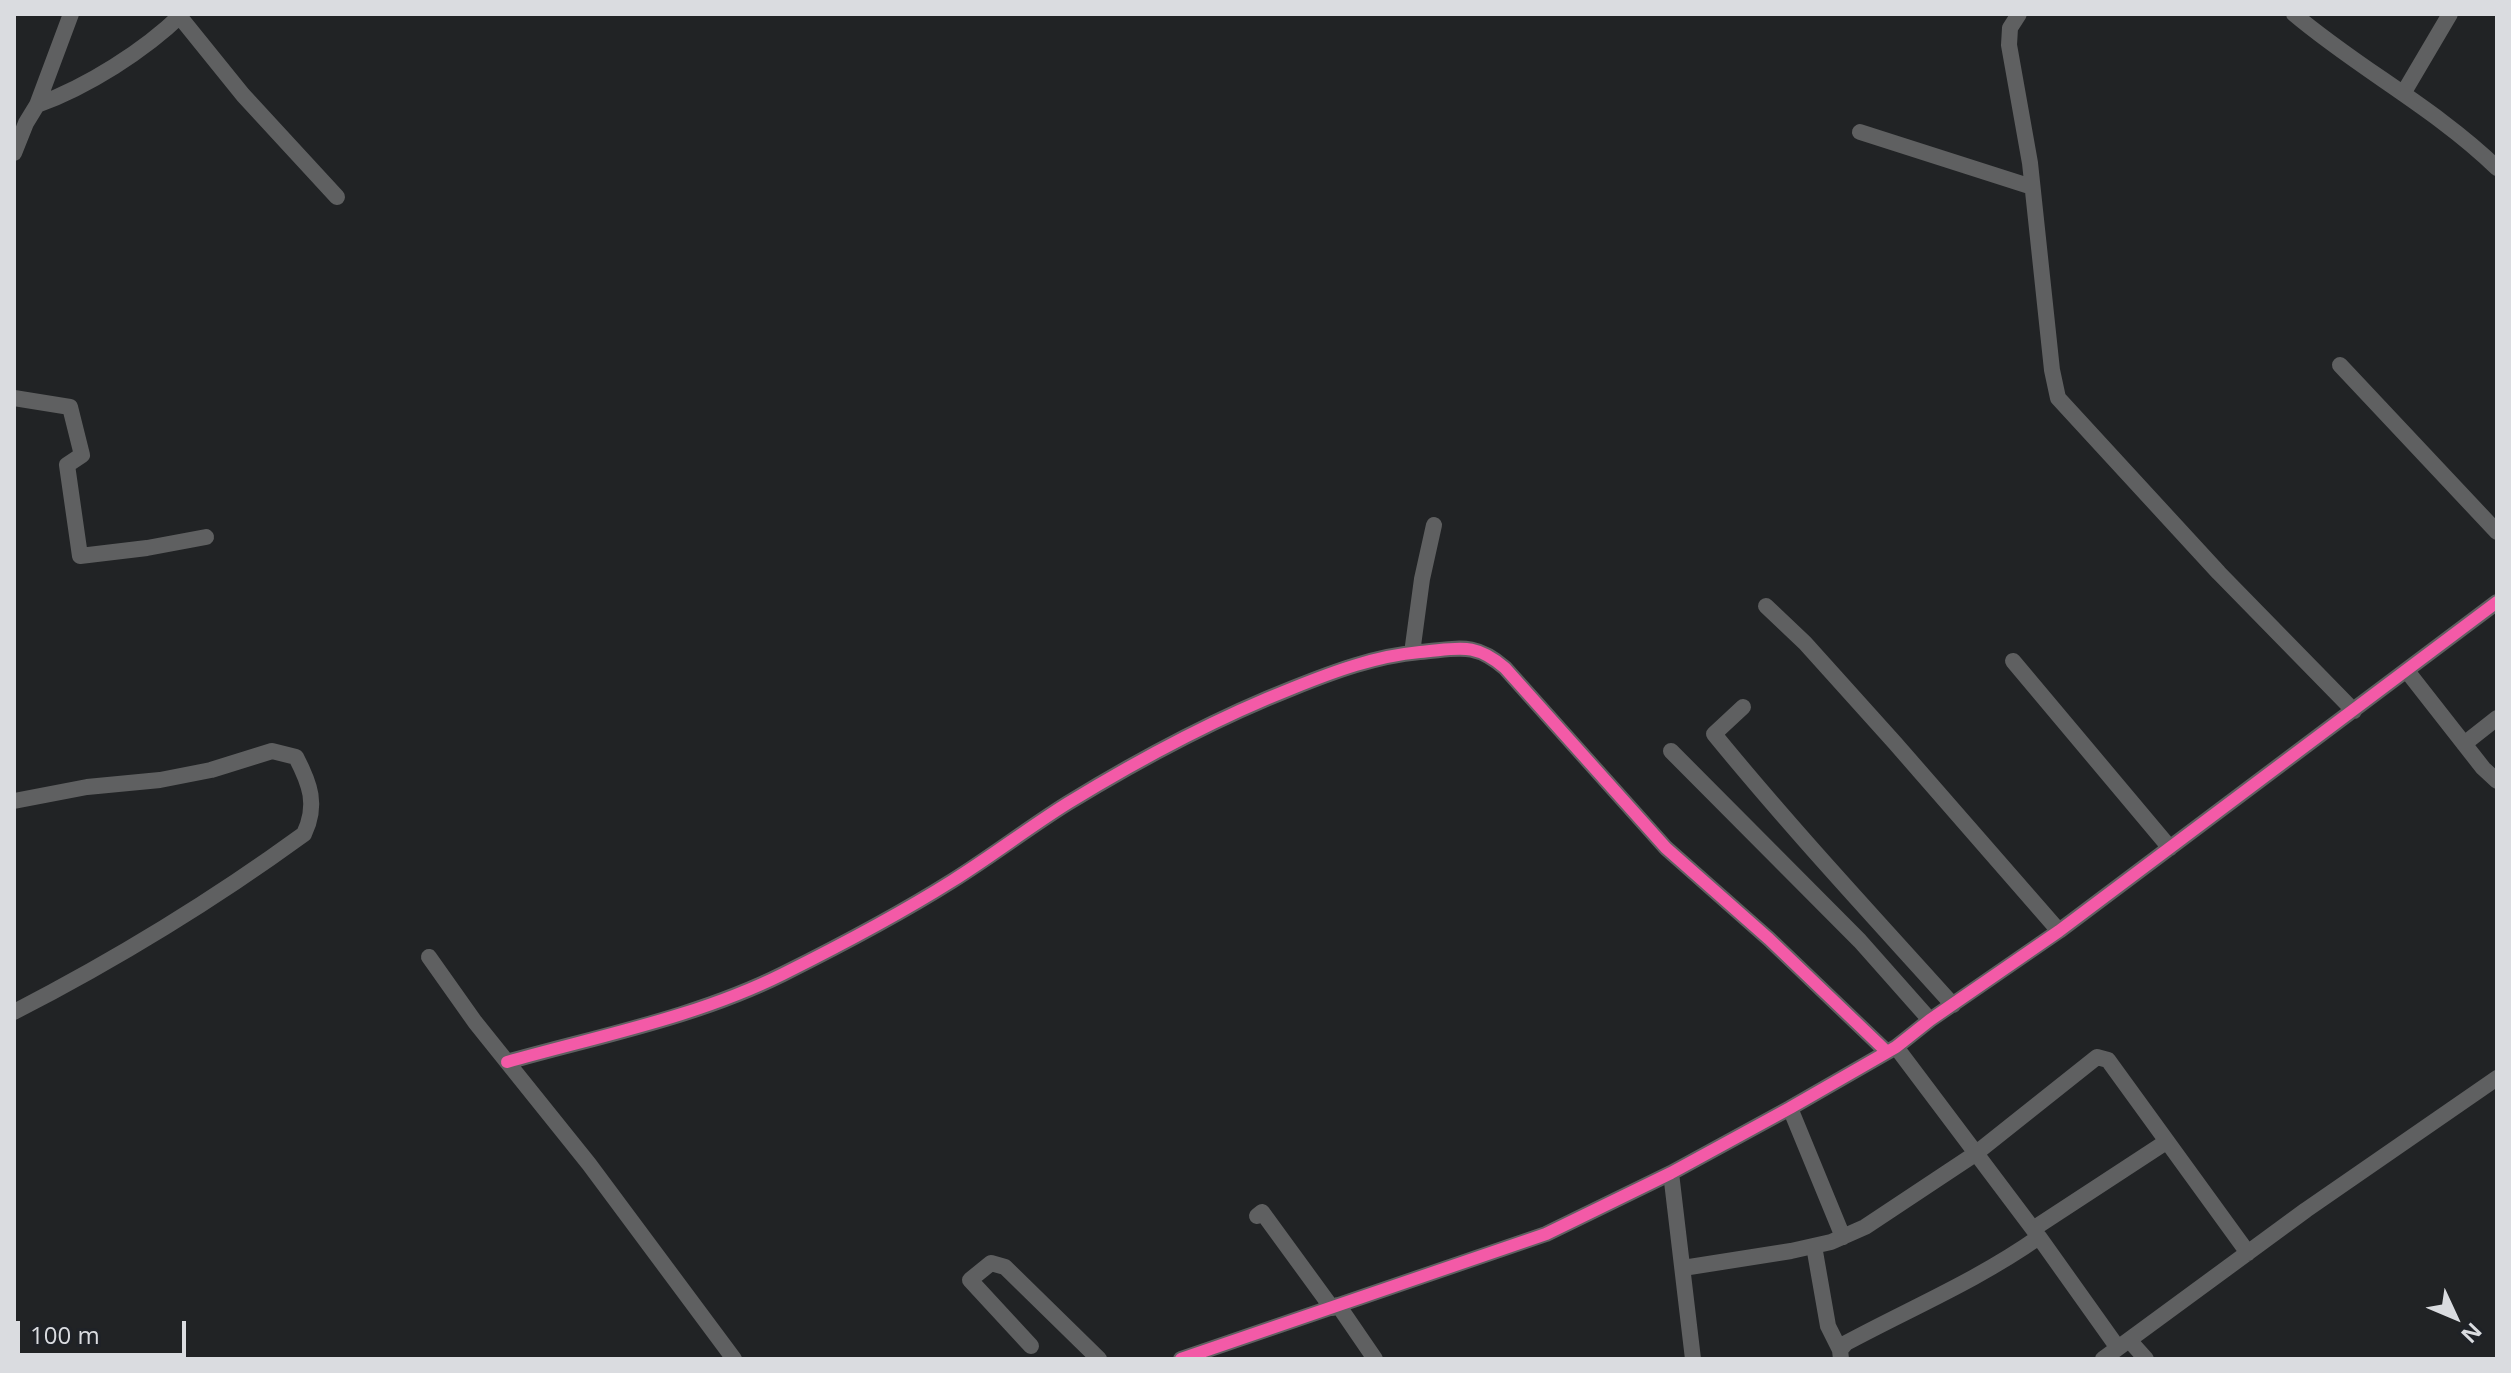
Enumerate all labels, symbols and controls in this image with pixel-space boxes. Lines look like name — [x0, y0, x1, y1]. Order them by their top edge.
north arrow — [2415, 1277, 2495, 1357]
scale bar — [20, 1305, 190, 1355]
text: N — [2455, 1317, 2489, 1351]
text: 100 m — [30, 1318, 100, 1351]

